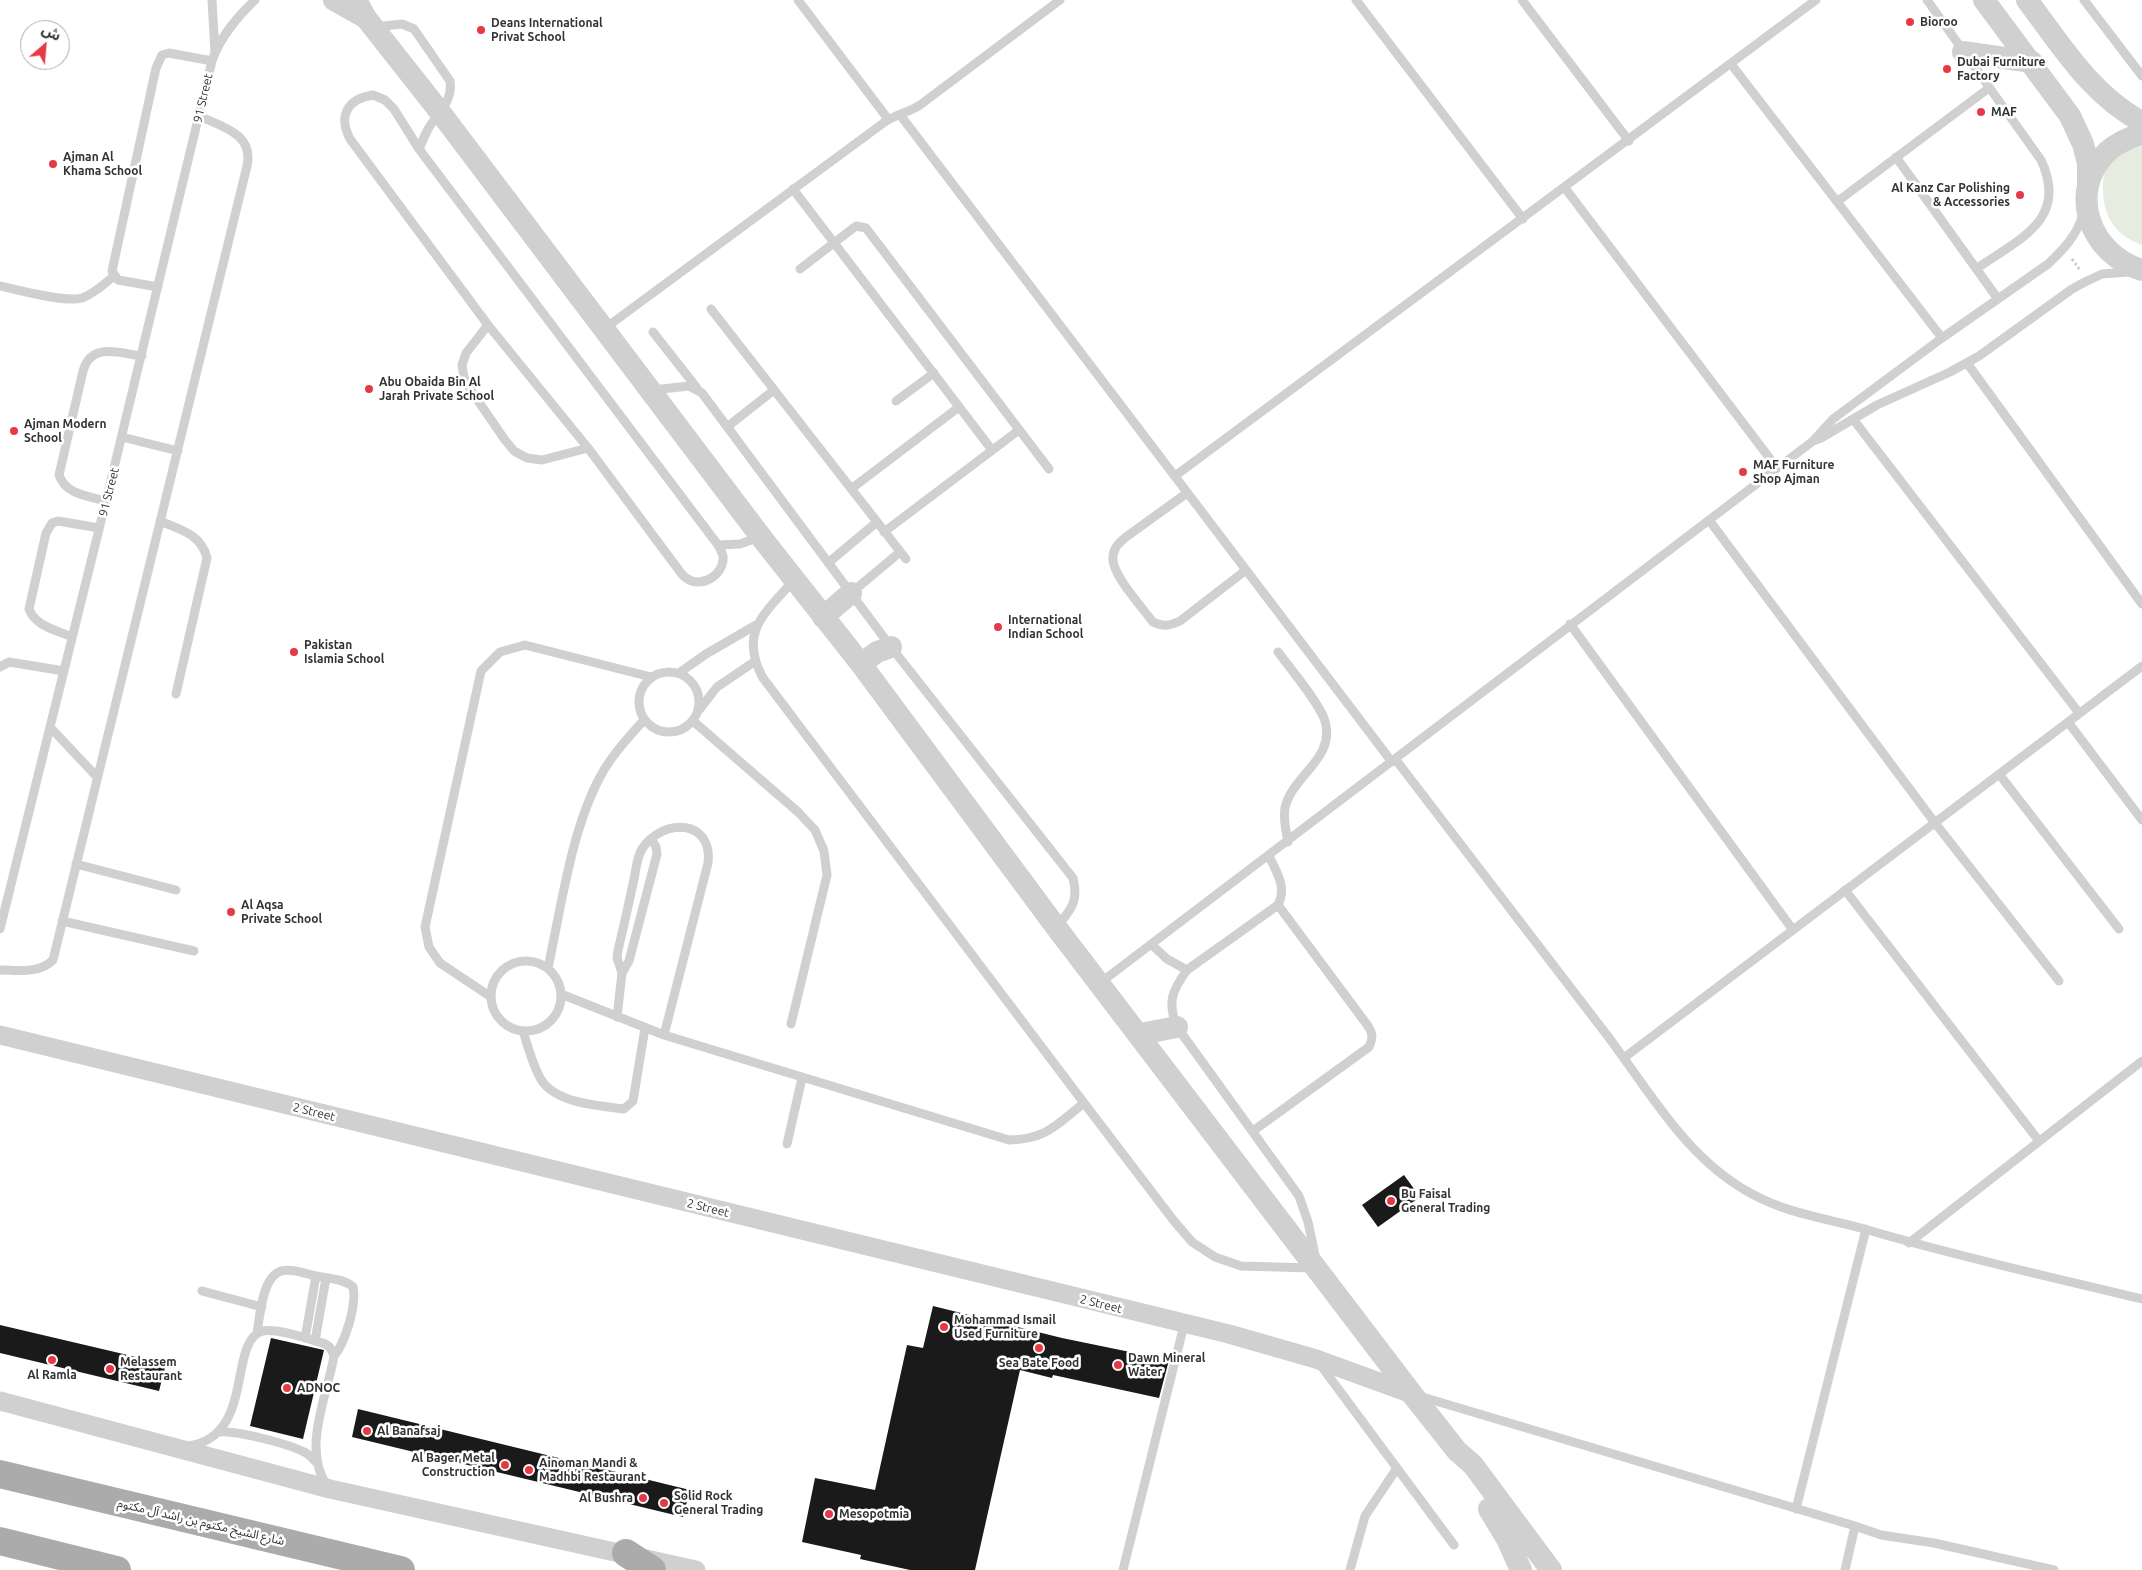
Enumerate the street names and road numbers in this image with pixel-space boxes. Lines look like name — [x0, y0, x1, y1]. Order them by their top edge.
street label: 91 Street — [190, 72, 216, 124]
street label: 91 Street — [96, 466, 122, 518]
street label: 2 Street — [291, 1100, 337, 1124]
street label: 2 Street — [685, 1196, 731, 1220]
street label: 2 Street — [1078, 1292, 1124, 1316]
street label: شارع الشيخ مكتوم بن راشد آل مكتوم — [116, 1496, 286, 1548]

